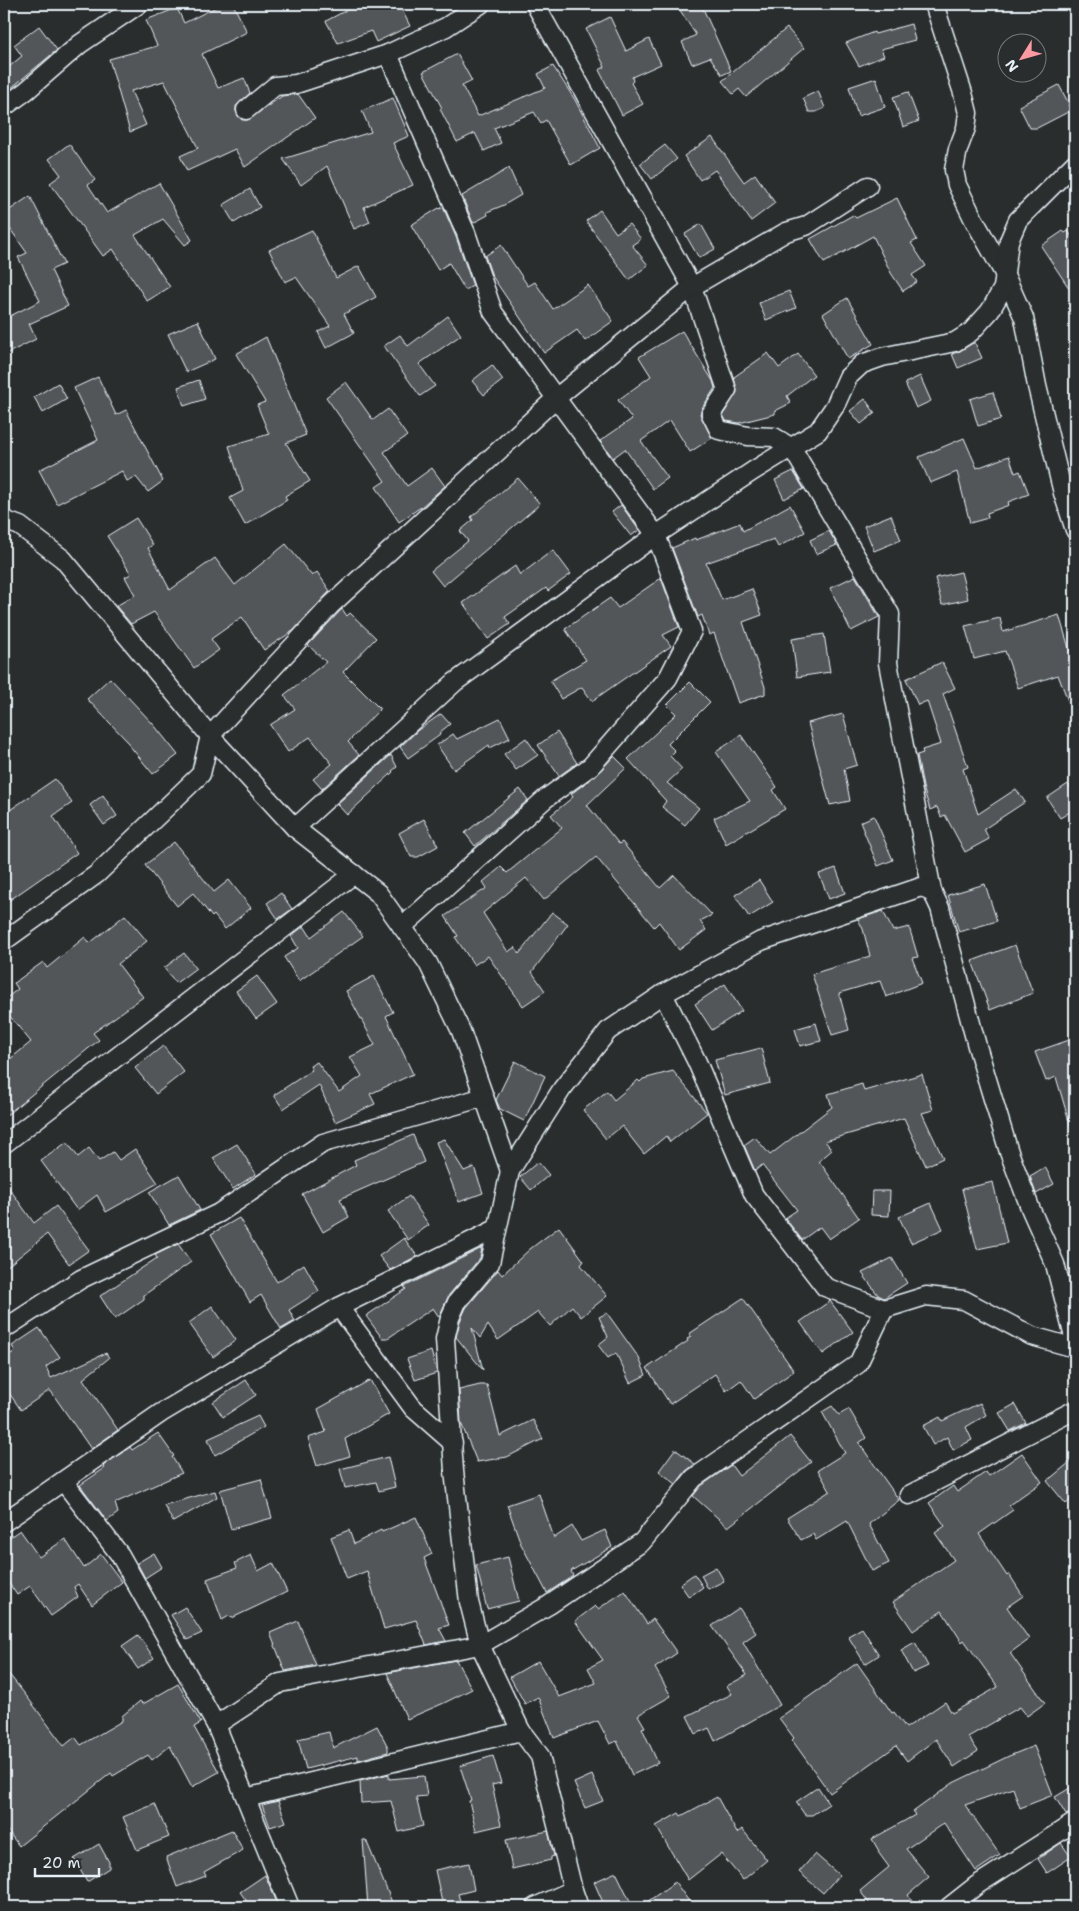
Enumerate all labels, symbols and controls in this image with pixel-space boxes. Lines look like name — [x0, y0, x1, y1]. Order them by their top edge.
north arrow — [996, 32, 1046, 82]
text: N — [1001, 56, 1022, 76]
scale bar — [35, 1846, 99, 1878]
text: 20 m — [42, 1853, 81, 1873]

